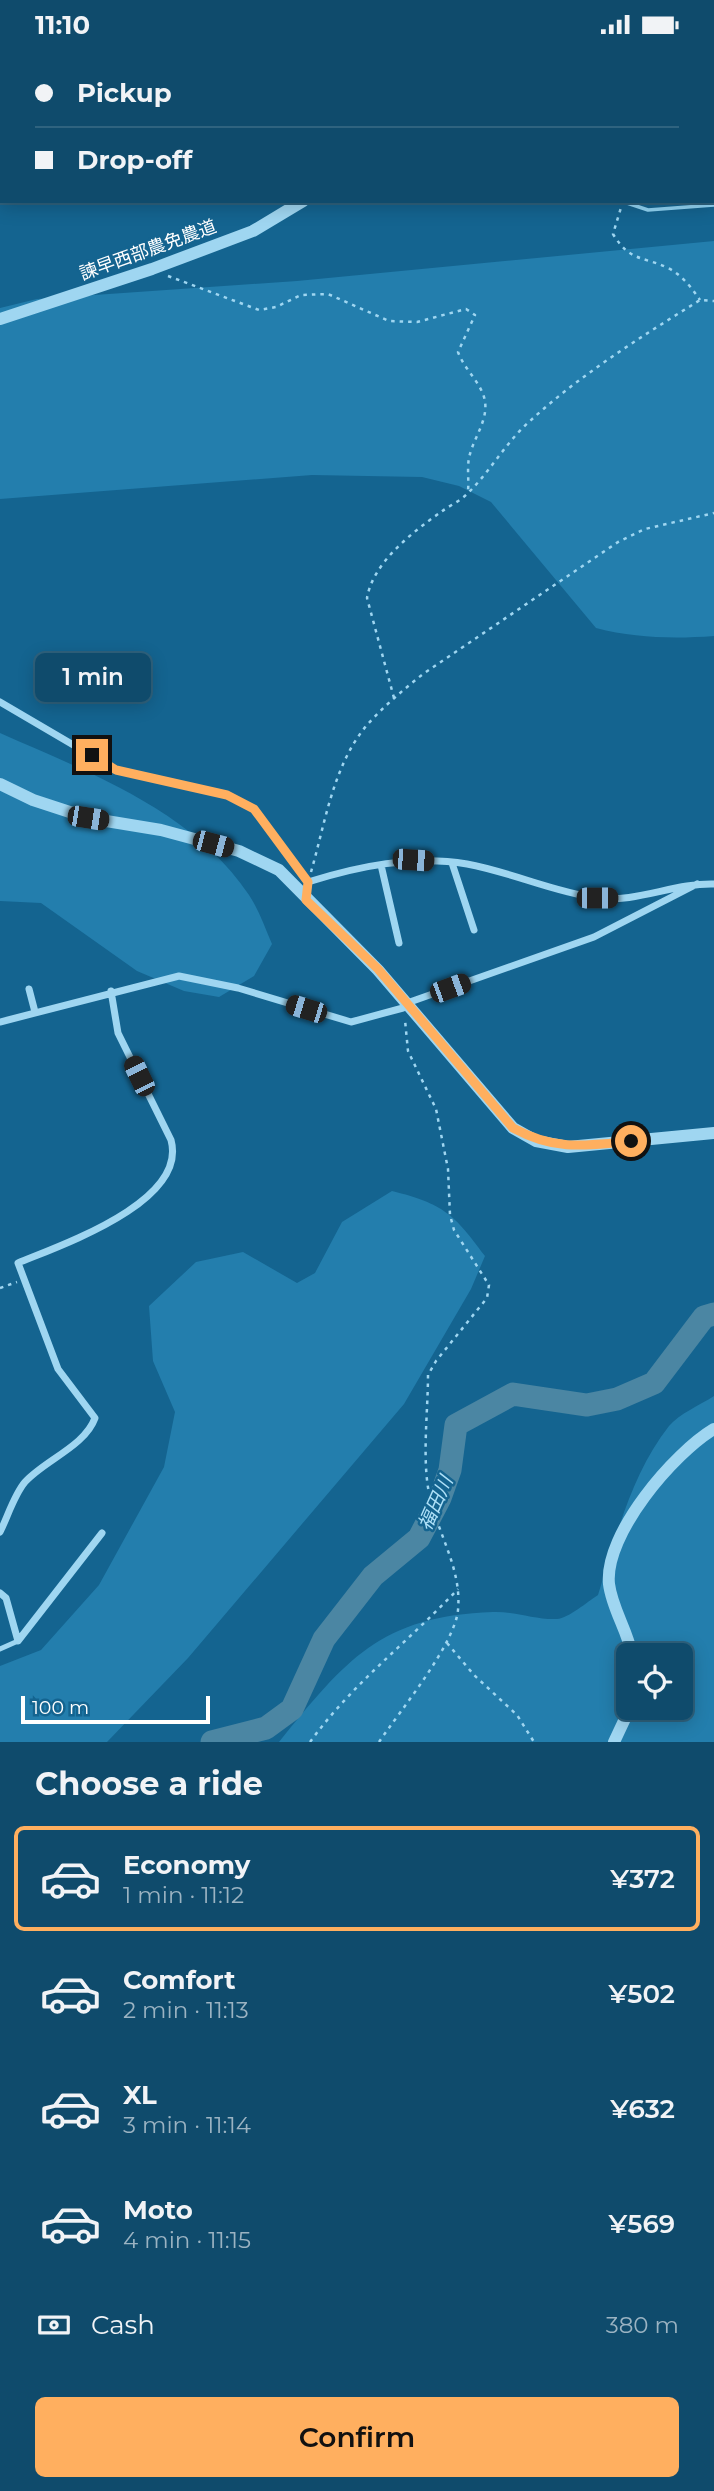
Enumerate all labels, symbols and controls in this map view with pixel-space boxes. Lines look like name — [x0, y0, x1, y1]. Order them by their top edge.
text: 11:10 — [35, 9, 90, 41]
text: Pickup — [77, 77, 172, 109]
text: Drop-off — [77, 144, 192, 176]
street label: 諫早西部農免農道 — [77, 215, 219, 285]
callout: 1 min — [34, 653, 150, 703]
text: 1 min — [62, 663, 124, 691]
route end — [76, 739, 108, 771]
car — [66, 804, 111, 832]
car — [190, 828, 237, 860]
car — [392, 848, 435, 872]
car — [577, 888, 619, 909]
car — [427, 971, 474, 1005]
car — [283, 993, 330, 1025]
car — [121, 1053, 158, 1099]
route start — [615, 1125, 647, 1157]
water label: 福田川 — [413, 1471, 458, 1534]
map controls — [616, 1643, 693, 1720]
button: locate — [616, 1643, 693, 1720]
scale bar — [21, 1693, 210, 1725]
text: 100 m — [32, 1696, 89, 1719]
text: Choose a ride — [35, 1764, 263, 1803]
icon: car — [39, 1847, 102, 1910]
text: Economy — [123, 1849, 250, 1881]
text: ¥372 — [610, 1863, 675, 1895]
text: 1 min · 11:12 — [123, 1881, 244, 1909]
icon: car — [39, 1962, 102, 2025]
text: Comfort — [123, 1964, 235, 1996]
text: ¥502 — [608, 1978, 675, 2010]
text: 2 min · 11:13 — [123, 1996, 249, 2024]
icon: car — [39, 2077, 102, 2140]
text: XL — [123, 2079, 157, 2111]
text: ¥632 — [610, 2093, 675, 2125]
text: 3 min · 11:14 — [123, 2111, 251, 2139]
icon: car — [39, 2192, 102, 2255]
text: Moto — [123, 2194, 193, 2226]
text: ¥569 — [608, 2208, 675, 2240]
text: 4 min · 11:15 — [123, 2226, 251, 2254]
icon: cash — [35, 2306, 73, 2344]
text: Cash — [91, 2309, 155, 2341]
text: 380 m — [606, 2311, 679, 2339]
button: Confirm — [35, 2397, 679, 2477]

